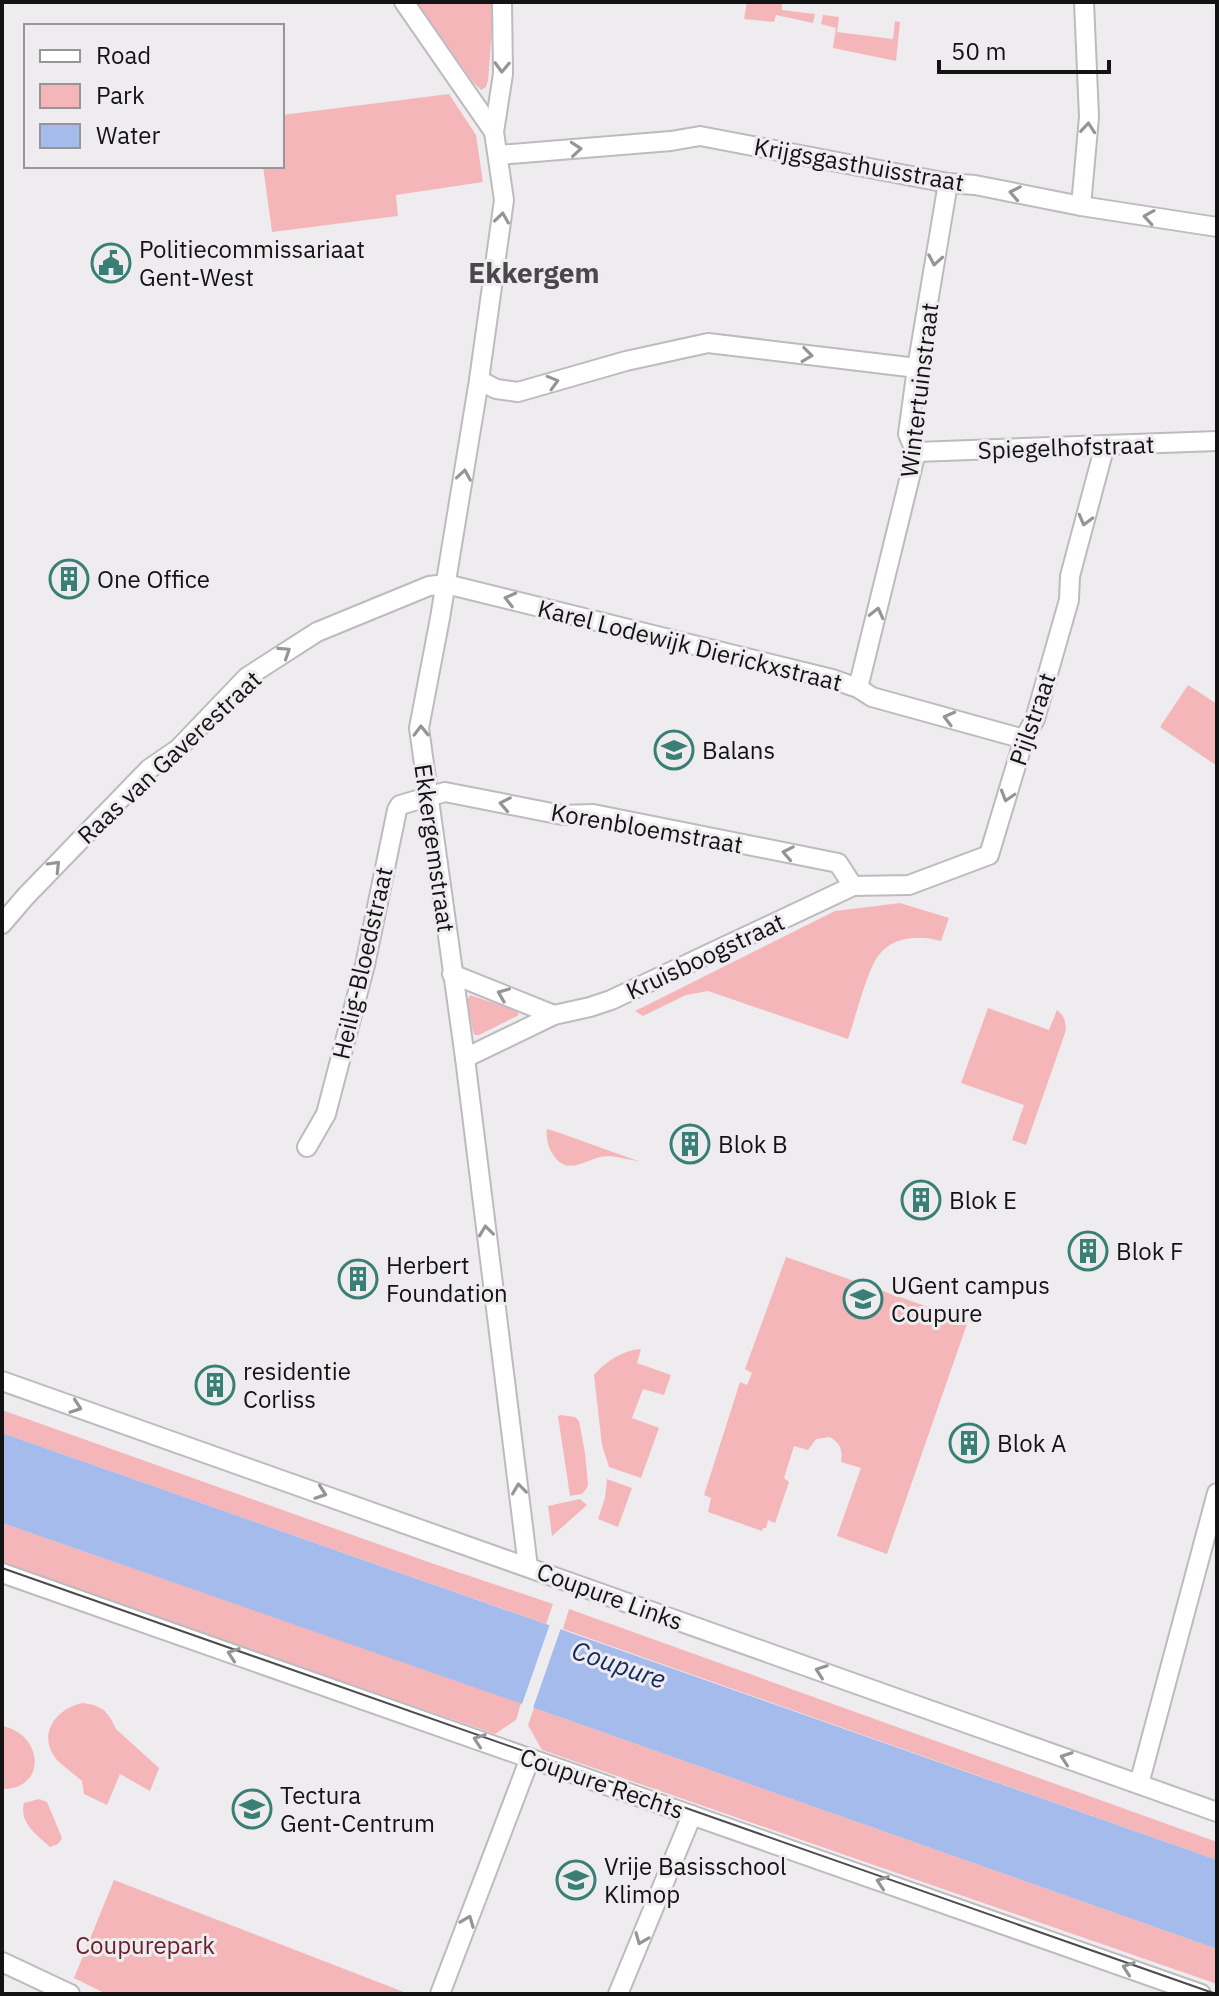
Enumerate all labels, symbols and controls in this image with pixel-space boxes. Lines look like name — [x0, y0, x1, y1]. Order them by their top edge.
legend — [24, 24, 284, 168]
scale bar — [939, 24, 1109, 74]
text: 50 m — [951, 35, 1006, 67]
text: Road — [96, 39, 151, 71]
one-way arrow — [494, 61, 511, 74]
text: Park — [96, 79, 145, 111]
text: Water — [96, 119, 160, 151]
one-way arrow — [1079, 122, 1096, 135]
street label: Krijgsgasthuisstraat — [751, 130, 967, 198]
one-way arrow — [570, 141, 583, 158]
one-way arrow — [1009, 185, 1022, 202]
one-way arrow — [1142, 209, 1156, 226]
one-way arrow — [493, 211, 510, 225]
place label: Politiecommissariaat Gent-West — [139, 233, 365, 293]
public building icon: Politiecommissariaat Gent-West — [90, 242, 132, 284]
district label: Ekkergem — [468, 254, 600, 291]
one-way arrow — [928, 254, 945, 267]
street label: Wintertuinstraat — [892, 301, 946, 479]
one-way arrow — [800, 346, 814, 363]
one-way arrow — [546, 375, 560, 391]
street label: Spiegelhofstraat — [977, 428, 1155, 466]
one-way arrow — [454, 468, 471, 482]
one-way arrow — [1078, 513, 1094, 526]
building icon: One Office — [48, 558, 90, 600]
place label: One Office — [97, 563, 210, 595]
one-way arrow — [503, 592, 517, 609]
street label: Karel Lodewijk Dierickxstraat — [535, 592, 845, 698]
one-way arrow — [867, 606, 884, 620]
one-way arrow — [276, 647, 291, 662]
street label: Raas van Gaverestraat — [70, 663, 268, 851]
street label: Pijlstraat — [1001, 669, 1063, 769]
one-way arrow — [943, 711, 957, 727]
one-way arrow — [413, 724, 430, 737]
school or university icon: Balans — [653, 729, 695, 771]
place label: Balans — [702, 734, 775, 766]
street label: Ekkergemstraat — [407, 762, 463, 934]
one-way arrow — [1000, 789, 1016, 802]
street label: Korenbloemstraat — [549, 795, 745, 861]
one-way arrow — [499, 796, 512, 813]
one-way arrow — [782, 846, 795, 863]
one-way arrow — [45, 861, 59, 876]
street label: Heilig-Bloedstraat — [324, 864, 400, 1062]
street label: Kruisboogstraat — [621, 905, 789, 1007]
one-way arrow — [497, 987, 511, 1004]
building icon: Blok B — [669, 1123, 711, 1165]
place label: Blok B — [718, 1128, 788, 1160]
building icon: Blok E — [900, 1179, 942, 1221]
place label: Blok E — [949, 1184, 1017, 1216]
one-way arrow — [478, 1224, 495, 1237]
building icon: Blok F — [1067, 1230, 1109, 1272]
place label: Blok F — [1116, 1235, 1183, 1267]
place label: Herbert Foundation — [386, 1249, 508, 1309]
building icon: Herbert Foundation — [337, 1258, 379, 1300]
place label: UGent campus Coupure — [891, 1269, 1050, 1329]
school or university icon: UGent campus Coupure — [842, 1278, 884, 1320]
place label: residentie Corliss — [243, 1355, 351, 1415]
building icon: residentie Corliss — [194, 1364, 236, 1406]
one-way arrow — [68, 1398, 82, 1414]
building icon: Blok A — [948, 1422, 990, 1464]
place label: Blok A — [997, 1427, 1066, 1459]
one-way arrow — [510, 1482, 527, 1495]
one-way arrow — [313, 1483, 327, 1500]
street label: Coupure Links — [533, 1555, 687, 1637]
water label: Coupure — [568, 1632, 670, 1696]
one-way arrow — [227, 1648, 241, 1664]
one-way arrow — [815, 1664, 829, 1681]
one-way arrow — [472, 1733, 486, 1750]
street label: Coupure Rechts — [516, 1740, 688, 1826]
one-way arrow — [1060, 1751, 1074, 1768]
place label: Tectura Gent-Centrum — [280, 1779, 435, 1839]
school or university icon: Tectura Gent-Centrum — [231, 1788, 273, 1830]
place label: Vrije Basisschool Klimop — [604, 1850, 786, 1910]
school or university icon: Vrije Basisschool Klimop — [555, 1859, 597, 1901]
one-way arrow — [876, 1875, 890, 1891]
one-way arrow — [458, 1915, 474, 1929]
park label: Coupurepark — [75, 1929, 215, 1961]
one-way arrow — [634, 1931, 651, 1945]
one-way arrow — [1121, 1961, 1135, 1978]

